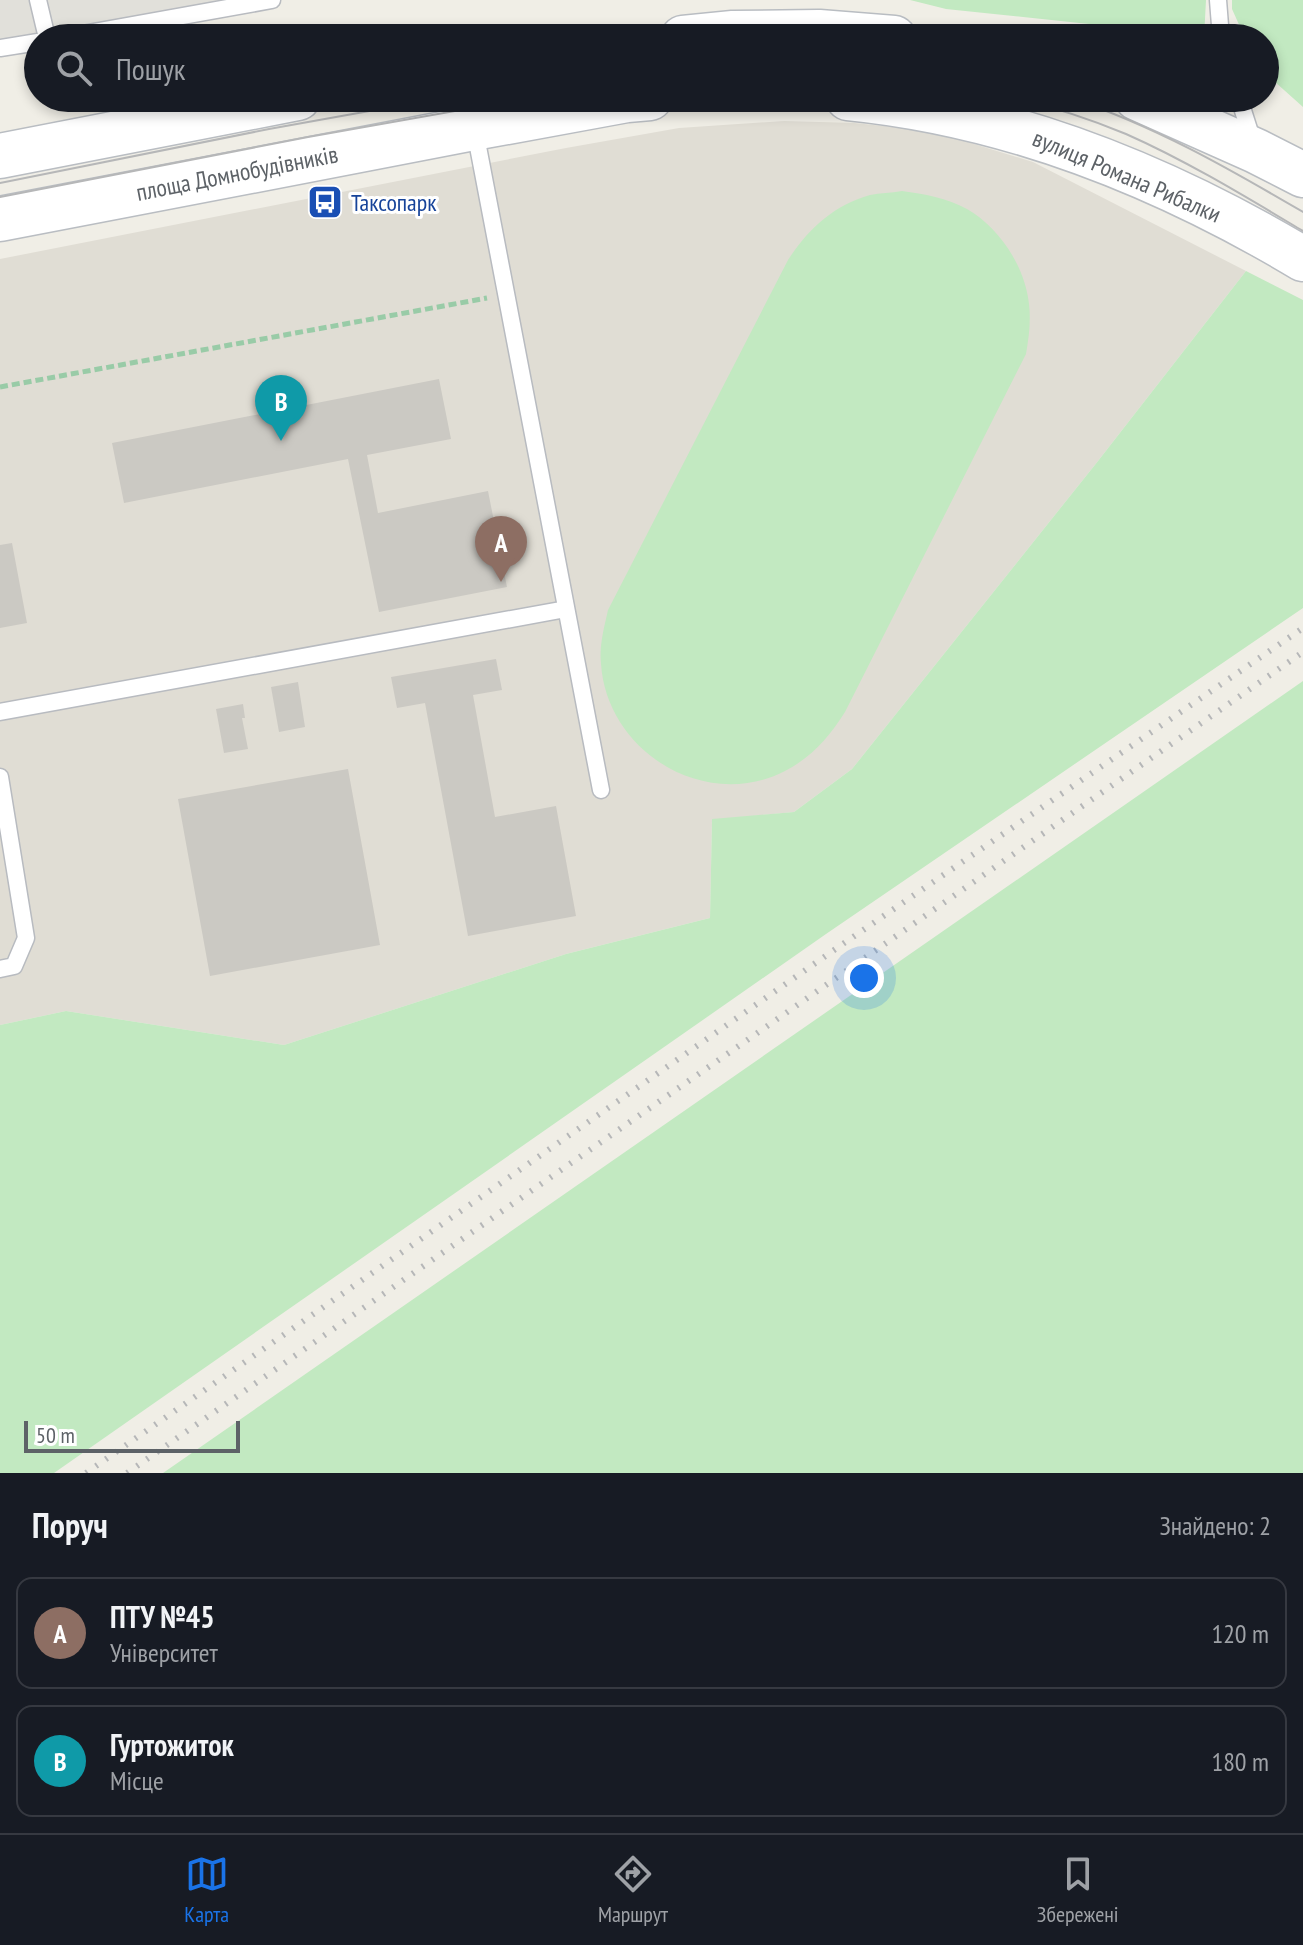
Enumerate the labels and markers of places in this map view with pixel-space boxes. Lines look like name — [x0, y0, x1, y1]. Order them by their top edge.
bus stop icon: Таксопарк — [306, 183, 344, 221]
place label: Таксопарк — [351, 187, 437, 218]
pin: B — [255, 375, 307, 441]
pin: A — [475, 516, 527, 582]

